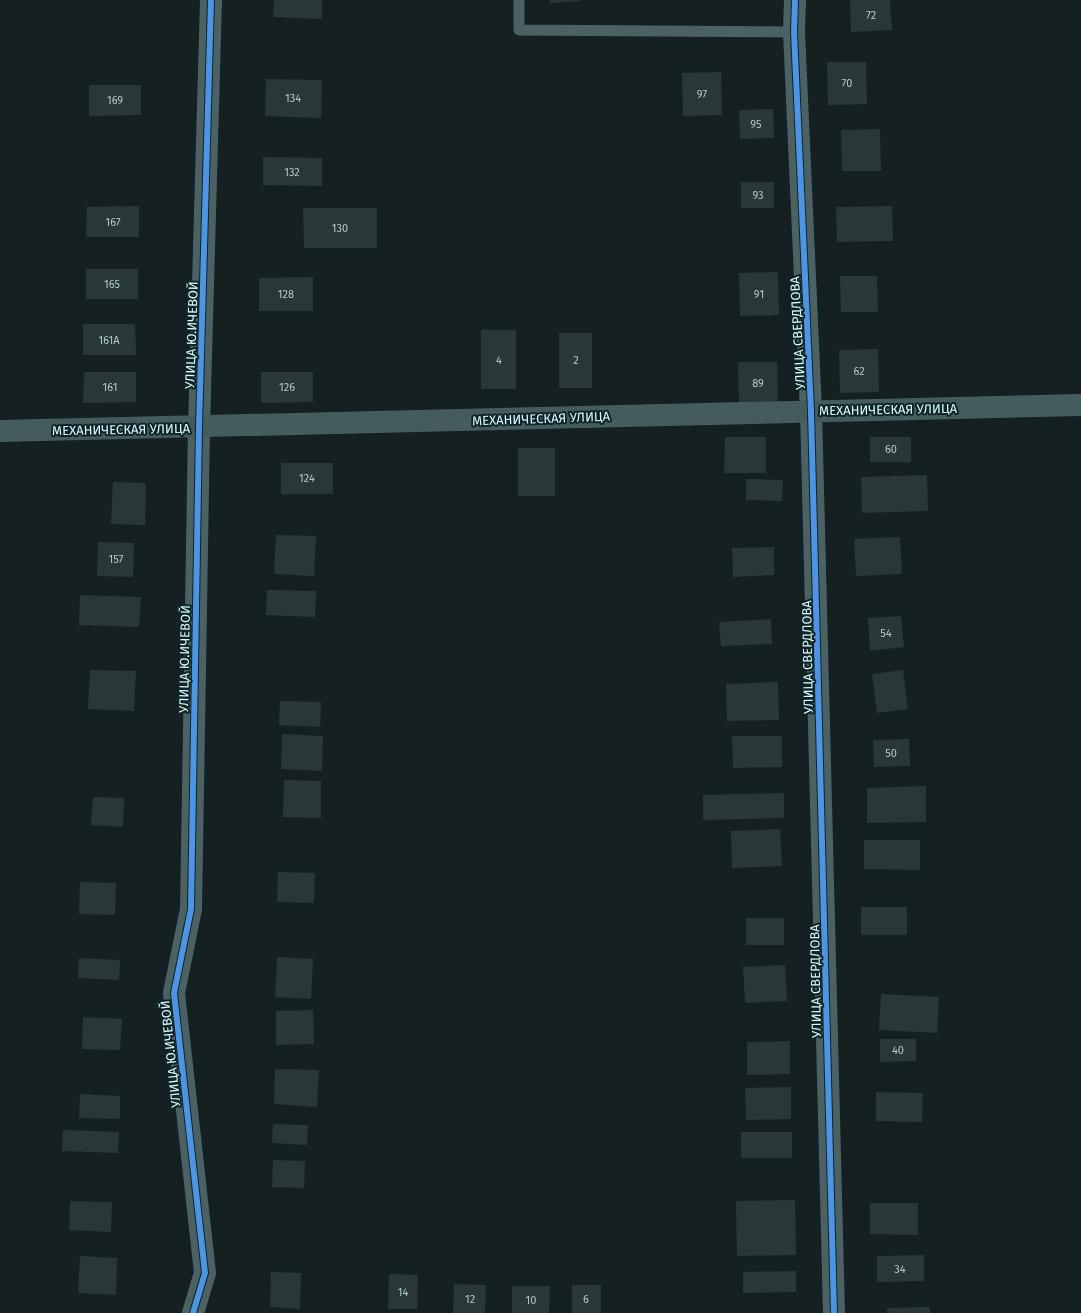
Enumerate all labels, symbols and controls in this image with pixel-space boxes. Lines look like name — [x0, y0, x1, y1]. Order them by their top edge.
house number: 72 — [866, 9, 876, 22]
house number: 70 — [842, 77, 852, 90]
house number: 97 — [697, 88, 707, 101]
house number: 134 — [285, 92, 301, 105]
house number: 169 — [107, 94, 123, 107]
house number: 95 — [750, 118, 762, 131]
house number: 132 — [284, 166, 300, 179]
house number: 93 — [752, 189, 764, 202]
house number: 167 — [105, 216, 121, 229]
house number: 130 — [332, 222, 348, 235]
street label: УЛИЦА СВЕРДЛОВА — [787, 275, 808, 390]
house number: 165 — [104, 278, 121, 291]
street label: УЛИЦА Ю.ИЧЕВОЙ — [182, 281, 201, 389]
house number: 128 — [278, 288, 294, 301]
house number: 91 — [754, 288, 764, 301]
house number: 161А — [98, 334, 120, 347]
house number: 4 — [496, 354, 502, 367]
house number: 2 — [573, 354, 579, 367]
house number: 62 — [853, 365, 865, 378]
house number: 89 — [752, 377, 764, 390]
house number: 161 — [103, 381, 117, 394]
house number: 126 — [279, 381, 295, 394]
street label: МЕХАНИЧЕСКАЯ УЛИЦА — [819, 401, 958, 418]
street label: МЕХАНИЧЕСКАЯ УЛИЦА — [472, 409, 611, 428]
street label: МЕХАНИЧЕСКАЯ УЛИЦА — [52, 421, 191, 438]
house number: 60 — [885, 443, 897, 456]
house number: 124 — [299, 472, 315, 485]
house number: 157 — [109, 553, 124, 566]
street label: УЛИЦА СВЕРДЛОВА — [799, 600, 816, 714]
street label: УЛИЦА Ю.ИЧЕВОЙ — [176, 605, 193, 713]
house number: 54 — [880, 627, 892, 640]
house number: 50 — [885, 747, 897, 760]
street label: УЛИЦА СВЕРДЛОВА — [807, 924, 824, 1038]
street label: УЛИЦА Ю.ИЧЕВОЙ — [157, 1000, 184, 1108]
house number: 40 — [892, 1044, 904, 1057]
house number: 34 — [894, 1263, 906, 1276]
house number: 14 — [398, 1286, 408, 1299]
house number: 12 — [465, 1293, 475, 1306]
house number: 6 — [583, 1293, 589, 1306]
house number: 10 — [526, 1294, 536, 1307]

